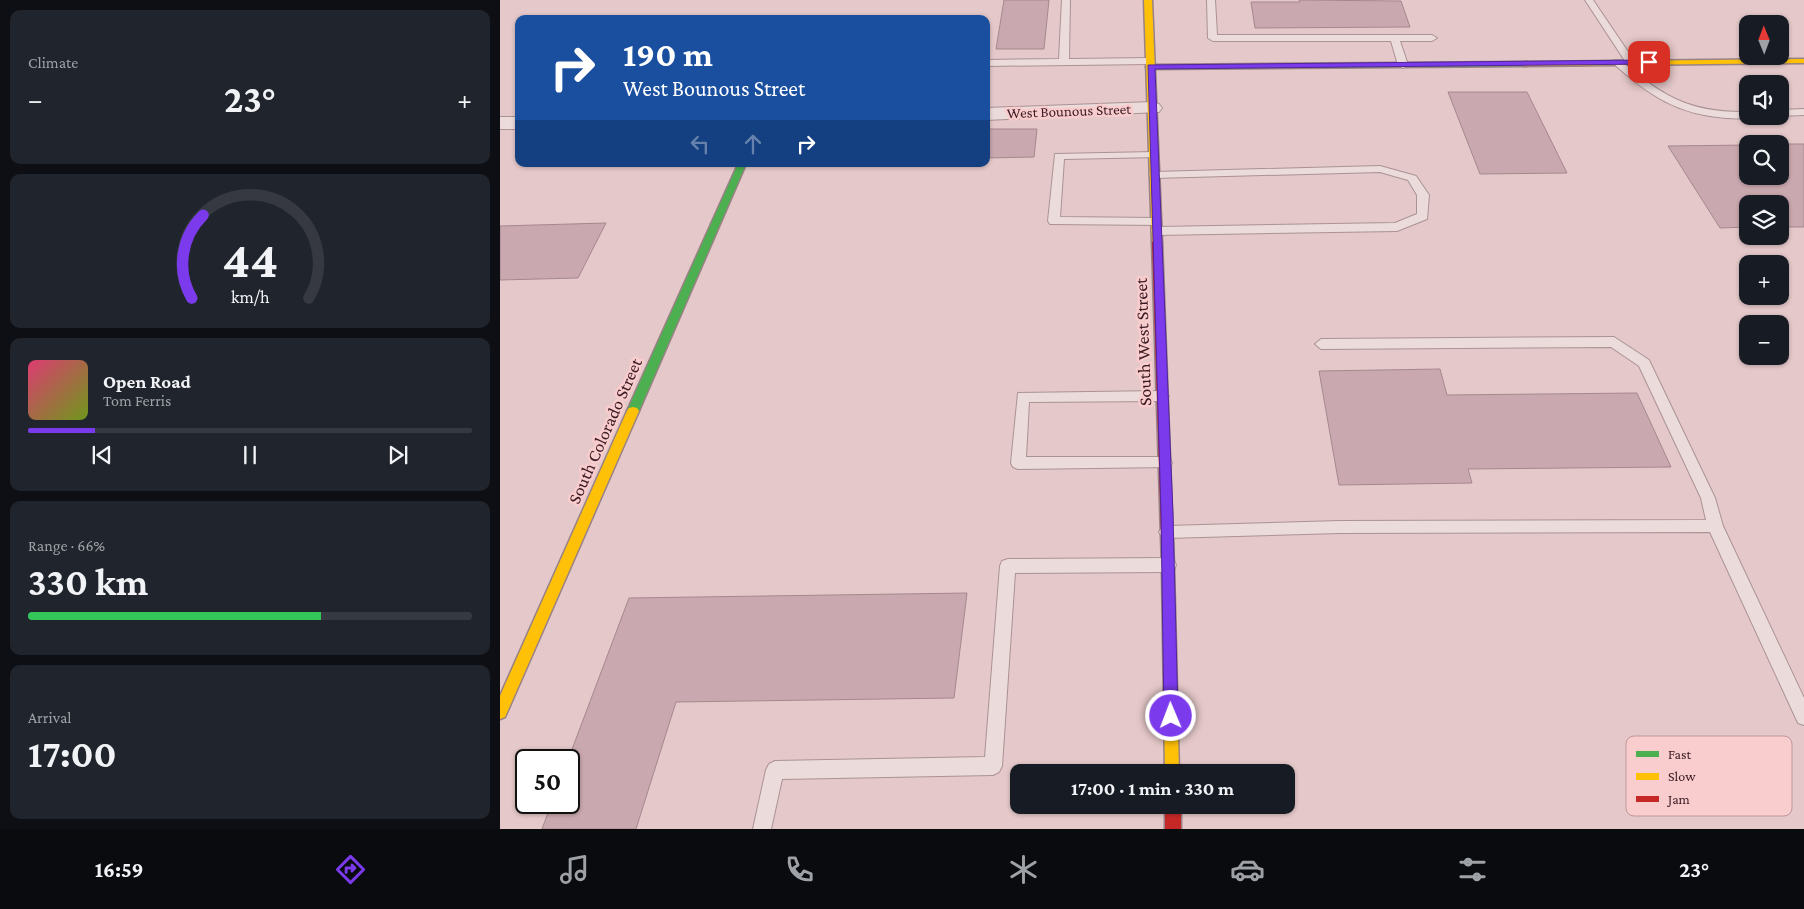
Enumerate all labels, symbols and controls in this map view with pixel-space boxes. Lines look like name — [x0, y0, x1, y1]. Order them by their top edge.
north arrow — [1739, 15, 1789, 65]
map controls — [1739, 15, 1789, 365]
icon: right — [540, 35, 605, 100]
text: 190 m — [623, 35, 713, 74]
pin — [1628, 41, 1670, 83]
icon: arrive — [1635, 48, 1663, 76]
text: Climate — [28, 54, 78, 71]
button: sound — [1739, 75, 1789, 125]
text: West Bounous Street — [623, 76, 805, 101]
text: 23° — [224, 78, 276, 120]
text: − — [28, 84, 43, 115]
text: + — [457, 84, 472, 115]
street label: West Bounous Street — [1007, 101, 1132, 121]
icon: left — [686, 130, 714, 158]
icon: ahead — [739, 130, 767, 158]
icon: right — [792, 130, 820, 158]
button: search — [1739, 135, 1789, 185]
button: layers — [1739, 195, 1789, 245]
text: 44 — [222, 230, 278, 288]
button: + — [1739, 255, 1789, 305]
street label: South West Street — [1131, 277, 1155, 406]
text: km/h — [231, 287, 270, 307]
button: − — [1739, 315, 1789, 365]
street label: South Colorado Street — [564, 354, 647, 507]
text: Open Road — [103, 371, 191, 392]
text: Tom Ferris — [103, 392, 171, 409]
icon: previous — [88, 441, 116, 469]
icon: pause — [236, 441, 264, 469]
icon: next — [384, 441, 412, 469]
text: Range · 66% — [28, 537, 105, 554]
text: 330 km — [28, 561, 148, 603]
position arrow — [1144, 689, 1196, 741]
text: Arrival — [28, 709, 72, 726]
text: 17:00 — [28, 733, 117, 775]
legend — [1626, 736, 1792, 816]
text: Fast — [1668, 746, 1692, 762]
speed limit sign: 50 — [515, 749, 580, 814]
text: Slow — [1668, 768, 1696, 784]
text: 17:00 · 1 min · 330 m — [1071, 778, 1234, 799]
text: Jam — [1666, 791, 1690, 807]
icon: directions — [333, 852, 368, 887]
icon: music — [557, 852, 592, 887]
icon: phone — [782, 852, 817, 887]
icon: climate — [1006, 852, 1041, 887]
icon: car — [1230, 852, 1265, 887]
icon: filters — [1455, 852, 1490, 887]
text: 16:59 — [95, 857, 144, 882]
text: 23° — [1679, 857, 1709, 882]

